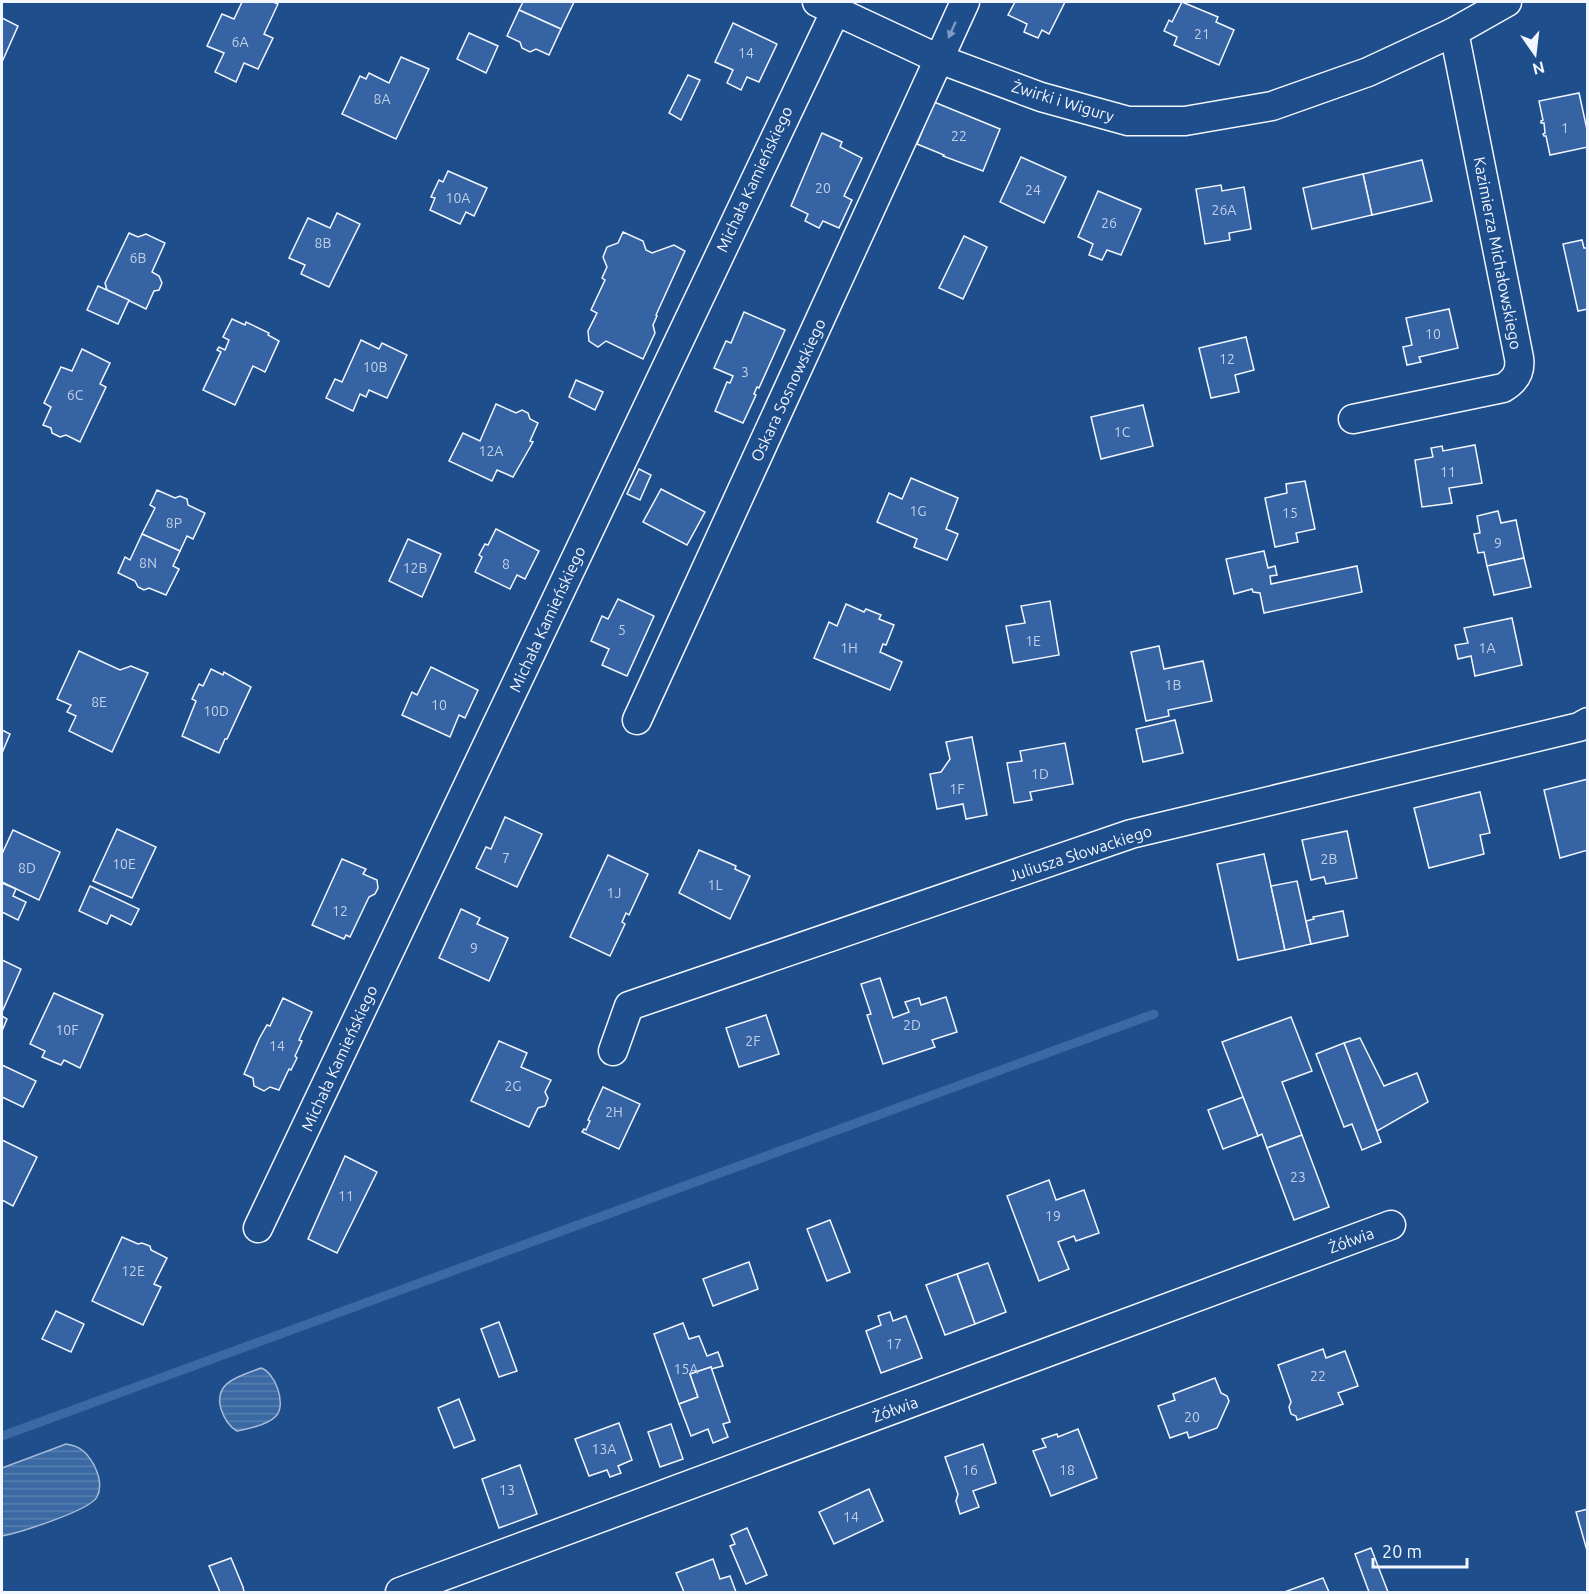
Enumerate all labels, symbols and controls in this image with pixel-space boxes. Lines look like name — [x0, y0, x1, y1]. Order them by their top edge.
one-way arrow — [947, 21, 956, 39]
north arrow — [1505, 24, 1565, 84]
house number: 21 — [1194, 26, 1210, 42]
house number: 6A — [232, 34, 249, 50]
house number: 14 — [738, 45, 754, 61]
text: N — [1531, 58, 1547, 79]
street label: Żwirki i Wigury — [1010, 77, 1117, 125]
house number: 8A — [374, 91, 391, 107]
street label: Michała Kamieńskiego — [712, 103, 796, 255]
house number: 1 — [1561, 120, 1569, 136]
house number: 22 — [951, 128, 967, 144]
street label: Kazimierza Michałowskiego — [1470, 155, 1526, 351]
house number: 20 — [815, 180, 831, 196]
house number: 24 — [1025, 182, 1041, 198]
house number: 10A — [446, 190, 470, 206]
house number: 26A — [1212, 202, 1236, 218]
house number: 26 — [1101, 215, 1117, 231]
house number: 8B — [315, 235, 331, 251]
house number: 6B — [130, 250, 146, 266]
street label: Oskara Sosnowskiego — [747, 316, 829, 464]
house number: 10 — [1425, 326, 1441, 342]
house number: 12 — [1219, 351, 1235, 367]
house number: 10B — [363, 359, 387, 375]
house number: 3 — [741, 364, 749, 380]
house number: 6C — [67, 387, 84, 403]
house number: 1C — [1114, 424, 1131, 440]
house number: 12A — [479, 443, 503, 459]
house number: 11 — [1440, 464, 1456, 480]
house number: 1G — [909, 503, 927, 519]
house number: 15 — [1282, 505, 1298, 521]
house number: 8P — [166, 515, 182, 531]
house number: 9 — [1494, 535, 1502, 551]
street label: Michała Kamieńskiego — [505, 543, 589, 695]
house number: 8N — [139, 555, 157, 571]
house number: 8 — [502, 556, 510, 572]
house number: 12B — [403, 560, 427, 576]
house number: 5 — [618, 622, 626, 638]
house number: 1E — [1025, 633, 1041, 649]
house number: 1H — [840, 640, 858, 656]
house number: 1A — [1479, 640, 1496, 656]
house number: 1B — [1165, 677, 1181, 693]
house number: 8E — [91, 694, 107, 710]
house number: 10 — [431, 697, 447, 713]
house number: 10D — [203, 703, 229, 719]
house number: 1D — [1031, 766, 1049, 782]
house number: 1F — [949, 781, 965, 797]
street label: Juliusza Słowackiego — [1006, 821, 1154, 885]
house number: 7 — [502, 850, 510, 866]
house number: 2B — [1321, 851, 1337, 867]
house number: 10E — [112, 856, 136, 872]
house number: 8D — [18, 860, 36, 876]
house number: 1L — [707, 877, 723, 893]
house number: 1J — [607, 885, 621, 901]
house number: 12 — [332, 903, 348, 919]
house number: 9 — [470, 940, 478, 956]
street label: Michała Kamieńskiego — [297, 982, 381, 1134]
house number: 2D — [903, 1017, 921, 1033]
house number: 10F — [55, 1022, 79, 1038]
house number: 2F — [745, 1033, 761, 1049]
house number: 14 — [269, 1038, 285, 1054]
house number: 2G — [504, 1078, 522, 1094]
house number: 2H — [605, 1104, 623, 1120]
house number: 23 — [1290, 1169, 1306, 1185]
house number: 11 — [338, 1188, 354, 1204]
house number: 19 — [1045, 1208, 1061, 1224]
street label: Żółwia — [1326, 1223, 1376, 1257]
house number: 12E — [121, 1263, 145, 1279]
house number: 17 — [886, 1336, 902, 1352]
house number: 15A — [674, 1361, 698, 1377]
house number: 22 — [1310, 1368, 1326, 1384]
street label: Żółwia — [870, 1392, 920, 1426]
house number: 20 — [1184, 1409, 1200, 1425]
house number: 13A — [592, 1441, 616, 1457]
house number: 16 — [962, 1462, 978, 1478]
house number: 18 — [1059, 1462, 1075, 1478]
house number: 13 — [499, 1482, 515, 1498]
house number: 14 — [843, 1509, 859, 1525]
scale bar — [1373, 1531, 1468, 1569]
text: 20 m — [1382, 1541, 1422, 1561]

